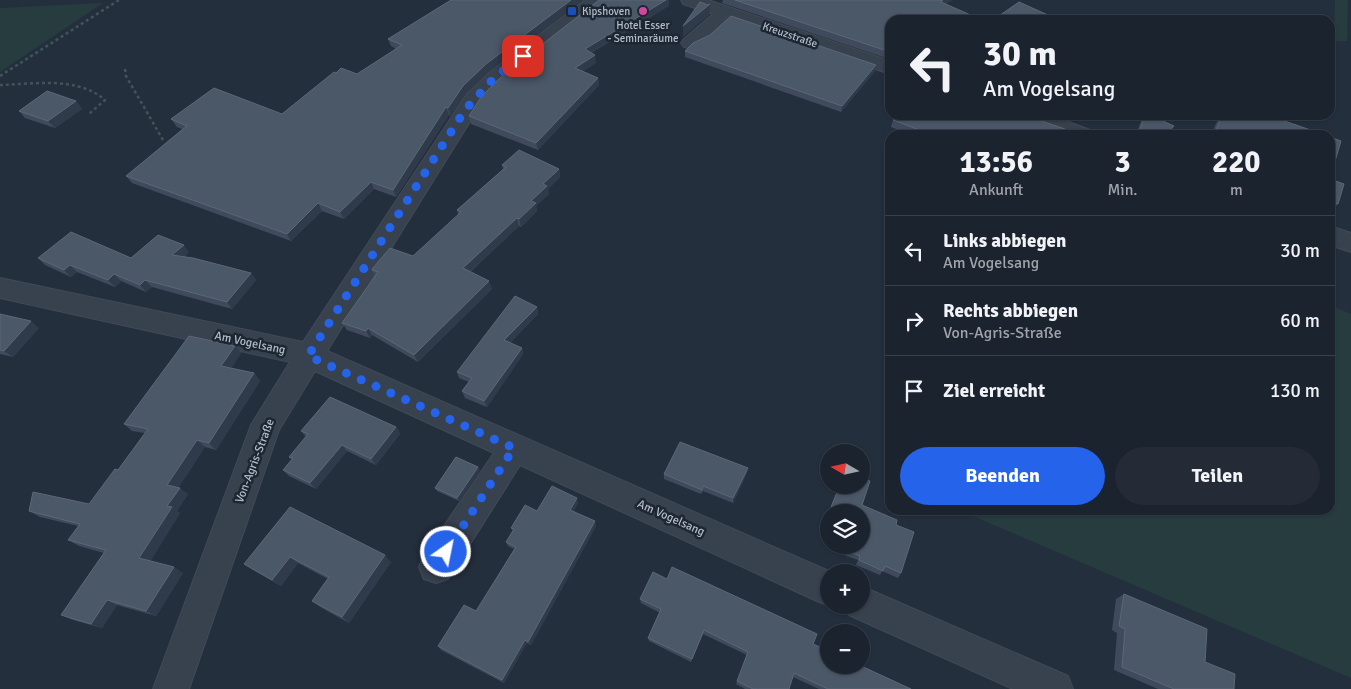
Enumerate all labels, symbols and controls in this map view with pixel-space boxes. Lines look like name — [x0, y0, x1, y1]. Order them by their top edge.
marker: Kipshoven — [566, 5, 578, 17]
place label: Kipshoven — [582, 5, 630, 18]
marker: Hotel Esser - Seminaräume — [637, 5, 649, 17]
place label: Hotel Esser - Seminaräume — [607, 19, 679, 45]
street label: Kreuzstraße — [761, 20, 819, 50]
text: 30 m — [983, 32, 1057, 75]
pin — [502, 35, 544, 77]
icon: left — [900, 35, 965, 100]
icon: arrive — [509, 42, 537, 70]
text: Am Vogelsang — [983, 75, 1115, 102]
text: 13:56 — [959, 144, 1033, 181]
text: 3 — [1114, 144, 1131, 181]
text: 220 — [1212, 144, 1261, 181]
text: Ankunft — [969, 180, 1023, 200]
text: Min. — [1107, 180, 1138, 200]
text: m — [1230, 180, 1243, 200]
text: Links abbiegen — [943, 229, 1066, 253]
icon: left — [900, 237, 928, 265]
text: 30 m — [1280, 239, 1320, 263]
text: Am Vogelsang — [943, 253, 1039, 273]
text: Rechts abbiegen — [943, 299, 1078, 323]
icon: right — [900, 307, 928, 335]
text: 60 m — [1280, 309, 1320, 333]
text: Von-Agris-Straße — [943, 323, 1062, 343]
street label: Am Vogelsang — [213, 328, 287, 358]
icon: arrive — [900, 377, 928, 405]
text: Ziel erreicht — [943, 379, 1045, 403]
text: 130 m — [1270, 379, 1320, 403]
street label: Von-Agris-Straße — [232, 417, 278, 505]
north arrow — [820, 444, 870, 494]
map controls — [820, 444, 870, 674]
button: Beenden — [900, 447, 1105, 505]
button: Teilen — [1115, 447, 1320, 505]
street label: Am Vogelsang — [635, 496, 707, 540]
button: layers — [820, 504, 870, 554]
position arrow — [419, 525, 471, 577]
button: + — [820, 564, 870, 614]
button: − — [820, 624, 870, 674]

